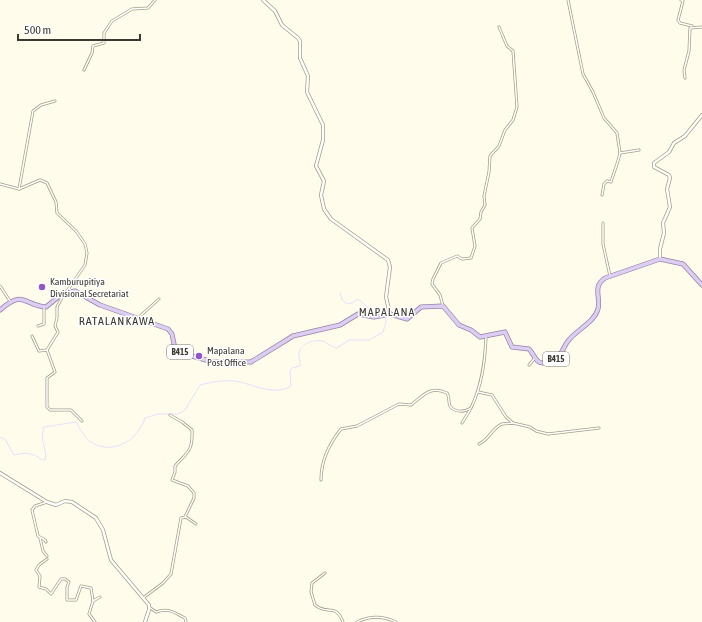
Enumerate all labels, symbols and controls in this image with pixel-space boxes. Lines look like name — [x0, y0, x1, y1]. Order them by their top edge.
scale bar — [18, 16, 140, 42]
text: 500 m — [24, 23, 51, 37]
place label: Kamburupitiya Divisional Secretariat — [50, 276, 129, 299]
marker: Kamburupitiya Divisional Secretariat — [37, 282, 47, 292]
district label: MAPALANA — [359, 305, 415, 319]
district label: RATALANKAWA — [79, 314, 155, 328]
road number: B415 — [167, 345, 193, 359]
place label: Mapalana Post Office — [207, 345, 247, 368]
marker: Mapalana Post Office — [194, 351, 204, 361]
road number: B415 — [543, 352, 569, 366]

